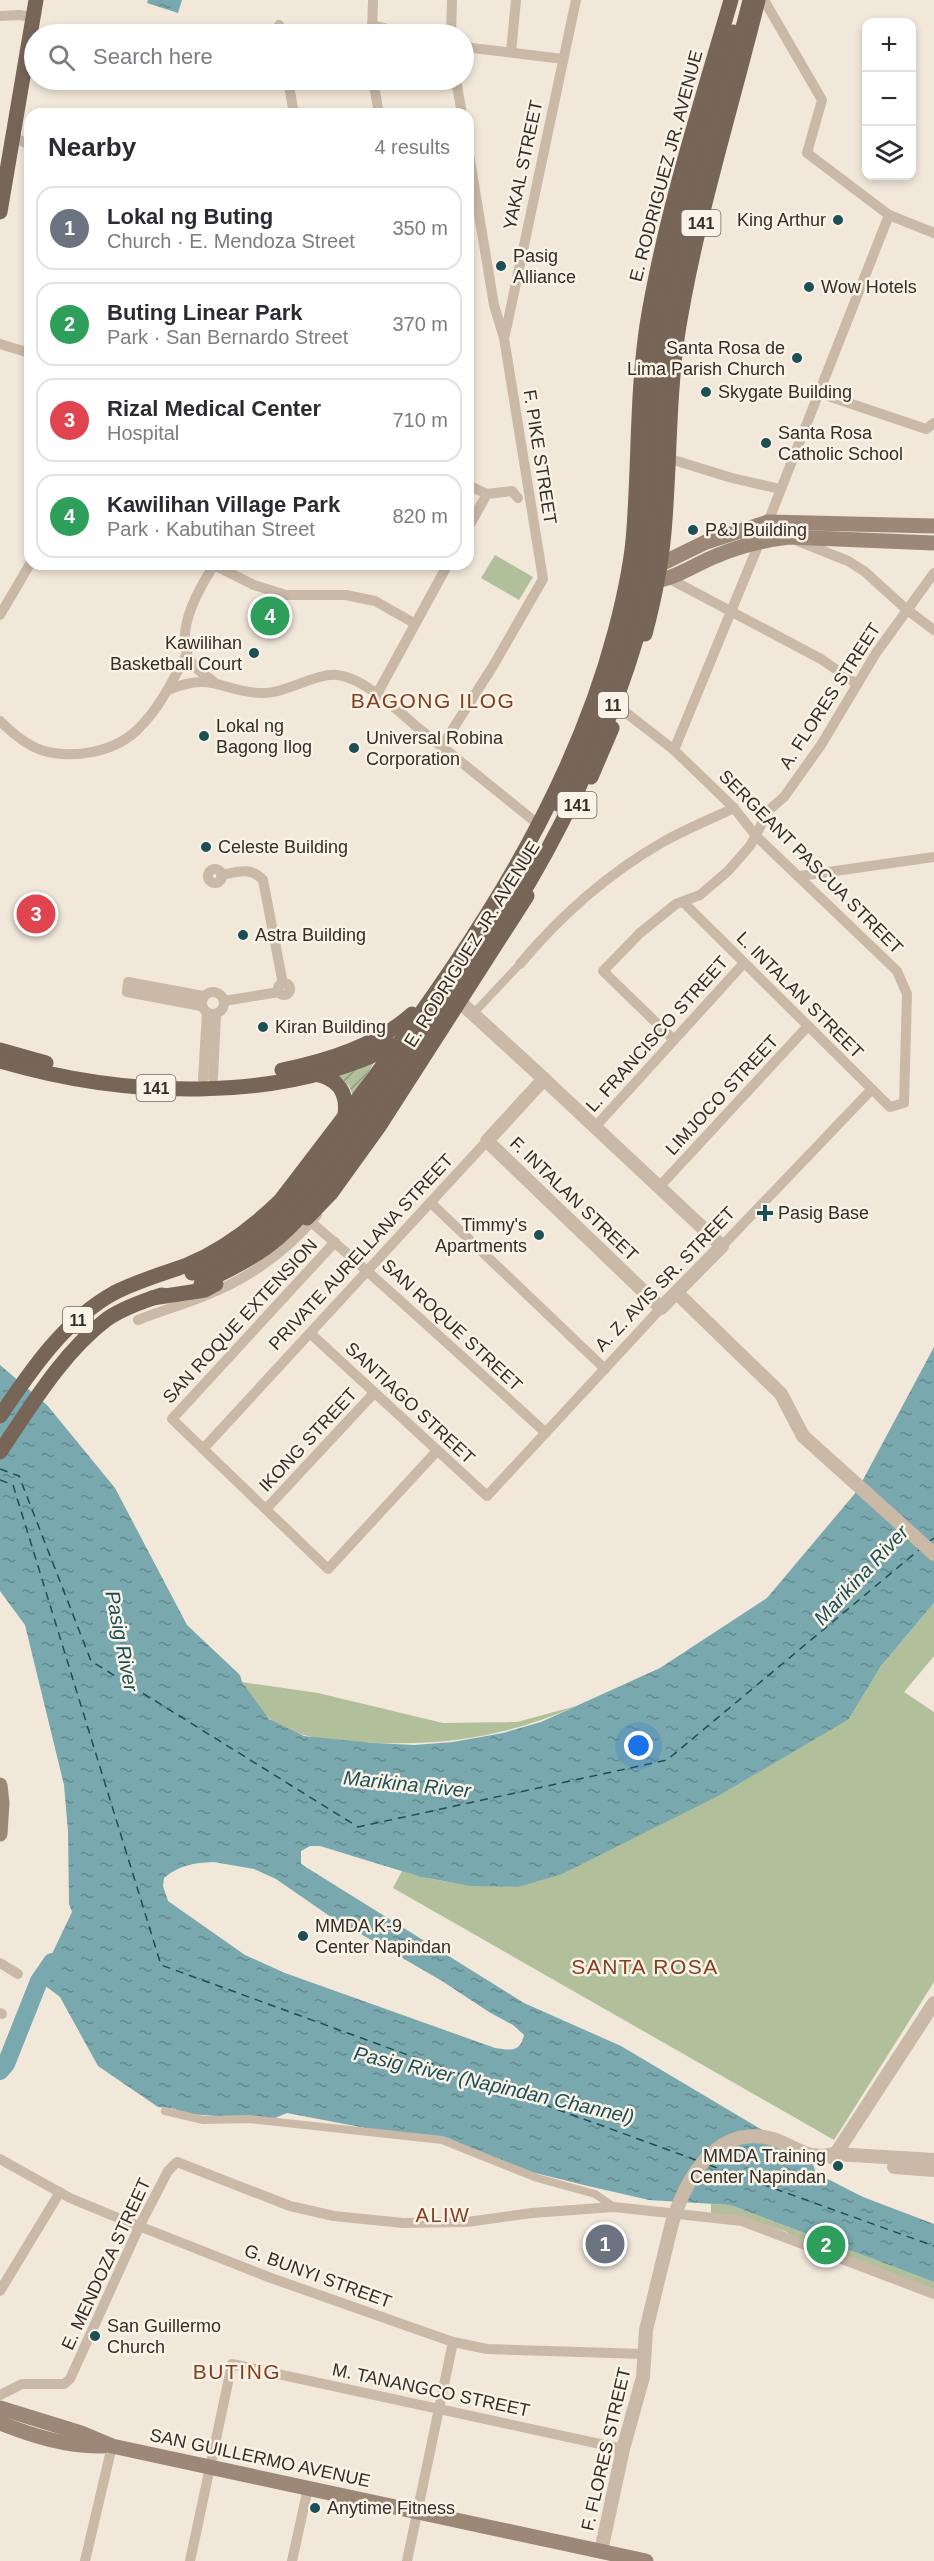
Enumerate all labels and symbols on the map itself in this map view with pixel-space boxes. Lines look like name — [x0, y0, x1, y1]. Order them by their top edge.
street label: E. RODRIGUEZ JR. AVENUE — [625, 48, 707, 284]
street label: YAKAL STREET — [499, 98, 547, 232]
road number: 141 — [682, 210, 720, 236]
place label: King Arthur — [737, 210, 826, 230]
marker: King Arthur — [831, 213, 845, 227]
place label: Pasig Alliance — [513, 246, 576, 287]
marker: Pasig Alliance — [494, 259, 508, 273]
place label: Wow Hotels — [821, 277, 917, 297]
marker: Wow Hotels — [802, 280, 816, 294]
place label: Santa Rosa de Lima Parish Church — [627, 338, 785, 379]
marker: Santa Rosa de Lima Parish Church — [790, 351, 804, 365]
place label: Skygate Building — [718, 382, 852, 402]
marker: Skygate Building — [699, 385, 713, 399]
street label: F. PIKE STREET — [519, 388, 561, 526]
place label: Santa Rosa Catholic School — [778, 423, 903, 464]
marker: Santa Rosa Catholic School — [759, 436, 773, 450]
place label: P&J Building — [705, 520, 807, 540]
marker: P&J Building — [686, 523, 700, 537]
pin: 4 — [250, 594, 290, 638]
street label: A. FLORES STREET — [775, 619, 885, 773]
place label: Kawilihan Basketball Court — [110, 633, 242, 674]
marker: Kawilihan Basketball Court — [247, 646, 261, 660]
district label: BAGONG ILOG — [351, 689, 515, 712]
road number: 11 — [598, 692, 628, 718]
place label: Lokal ng Bagong Ilog — [216, 716, 312, 757]
place label: Universal Robina Corporation — [366, 728, 504, 769]
marker: Lokal ng Bagong Ilog — [197, 729, 211, 743]
marker: Universal Robina Corporation — [347, 741, 361, 755]
street label: SERGEANT PASCUA STREET — [715, 766, 907, 958]
road number: 141 — [558, 792, 596, 818]
place label: Celeste Building — [218, 837, 348, 857]
street label: E. RODRIGUEZ JR. AVENUE — [400, 837, 544, 1051]
marker: Celeste Building — [199, 840, 213, 854]
pin: 3 — [16, 892, 56, 936]
place label: Astra Building — [255, 925, 366, 945]
marker: Astra Building — [236, 928, 250, 942]
street label: L. INTALAN STREET — [733, 928, 867, 1062]
street label: L. FRANCISCO STREET — [582, 952, 732, 1116]
place label: Kiran Building — [275, 1017, 386, 1037]
marker: Kiran Building — [256, 1020, 270, 1034]
street label: LIMJOCO STREET — [661, 1031, 783, 1159]
road number: 141 — [136, 1075, 176, 1101]
street label: F. INTALAN STREET — [506, 1133, 642, 1265]
street label: PRIVATE AURELLANA STREET — [265, 1150, 457, 1354]
street label: A. Z. AVIS SR. STREET — [591, 1203, 739, 1355]
place label: Pasig Base — [778, 1203, 869, 1223]
marker: Pasig Base — [756, 1204, 774, 1222]
place label: Timmy's Apartments — [435, 1215, 527, 1256]
marker: Timmy's Apartments — [532, 1228, 546, 1242]
street label: SAN ROQUE EXTENSION — [159, 1235, 321, 1407]
street label: SAN ROQUE STREET — [378, 1255, 526, 1395]
road number: 11 — [63, 1307, 93, 1333]
street label: SANTIAGO STREET — [341, 1338, 479, 1468]
street label: IKONG STREET — [255, 1384, 361, 1496]
water label: Marikina River — [809, 1520, 914, 1629]
water label: Pasig River — [101, 1589, 143, 1695]
your location — [624, 1731, 653, 1760]
water label: Marikina River — [342, 1766, 473, 1802]
place label: MMDA K-9 Center Napindan — [315, 1916, 451, 1957]
marker: MMDA K-9 Center Napindan — [296, 1929, 310, 1943]
district label: SANTA ROSA — [571, 1955, 719, 1978]
water label: Pasig River (Napindan Channel) — [352, 2042, 636, 2128]
place label: MMDA Training Center Napindan — [690, 2146, 826, 2187]
marker: MMDA Training Center Napindan — [831, 2159, 845, 2173]
street label: E. MENDOZA STREET — [57, 2175, 155, 2353]
district label: ALIW — [416, 2204, 470, 2226]
pin: 1 — [586, 2222, 624, 2266]
pin: 2 — [806, 2222, 846, 2268]
street label: G. BUNYI STREET — [242, 2240, 394, 2312]
place label: San Guillermo Church — [107, 2316, 221, 2357]
marker: San Guillermo Church — [88, 2329, 102, 2343]
street label: M. TANANGCO STREET — [330, 2359, 532, 2421]
district label: BUTING — [193, 2360, 281, 2383]
street label: F. FLORES STREET — [577, 2365, 635, 2533]
street label: SAN GUILLERMO AVENUE — [148, 2425, 372, 2491]
place label: Anytime Fitness — [327, 2498, 455, 2518]
marker: Anytime Fitness — [308, 2501, 322, 2515]

